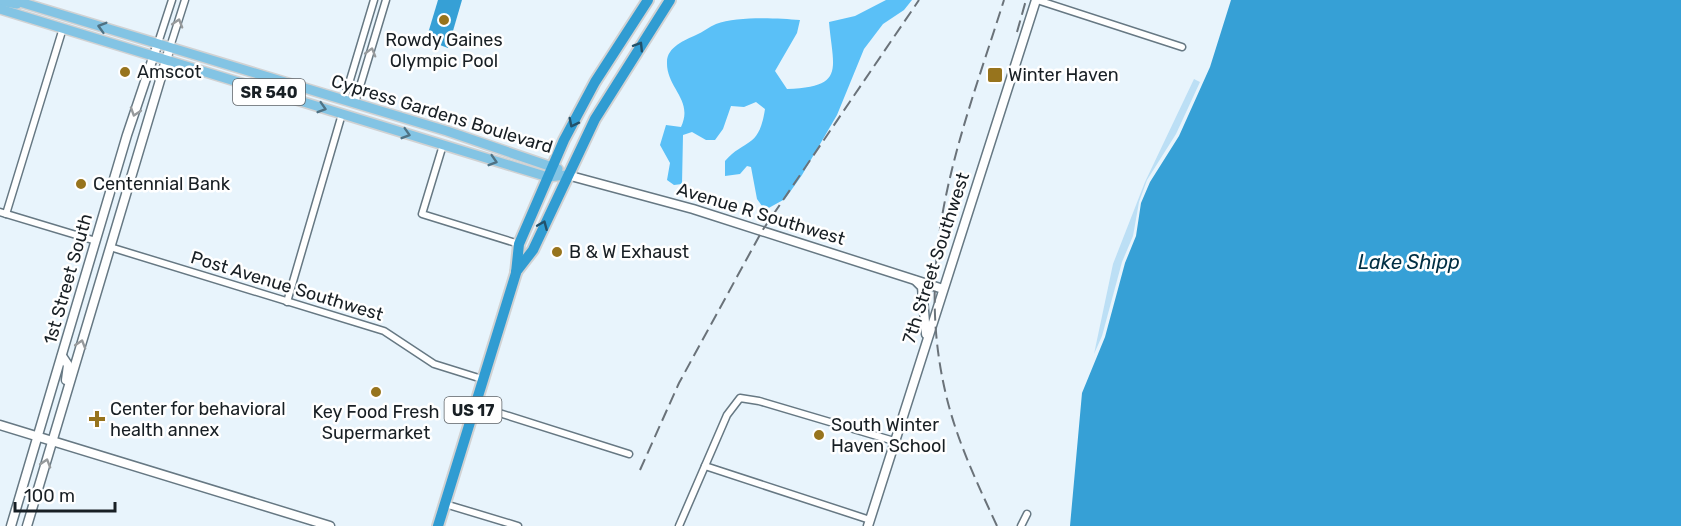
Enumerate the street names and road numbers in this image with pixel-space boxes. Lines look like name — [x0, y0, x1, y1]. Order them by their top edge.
street label: Cypress Gardens Boulevard — [329, 70, 555, 158]
road number: SR 540 — [233, 79, 305, 105]
street label: 7th Street Southwest — [898, 170, 974, 346]
street label: Avenue R Southwest — [674, 178, 848, 250]
street label: 1st Street South — [39, 211, 97, 347]
street label: Post Avenue Southwest — [188, 246, 386, 326]
road number: US 17 — [444, 397, 502, 423]

